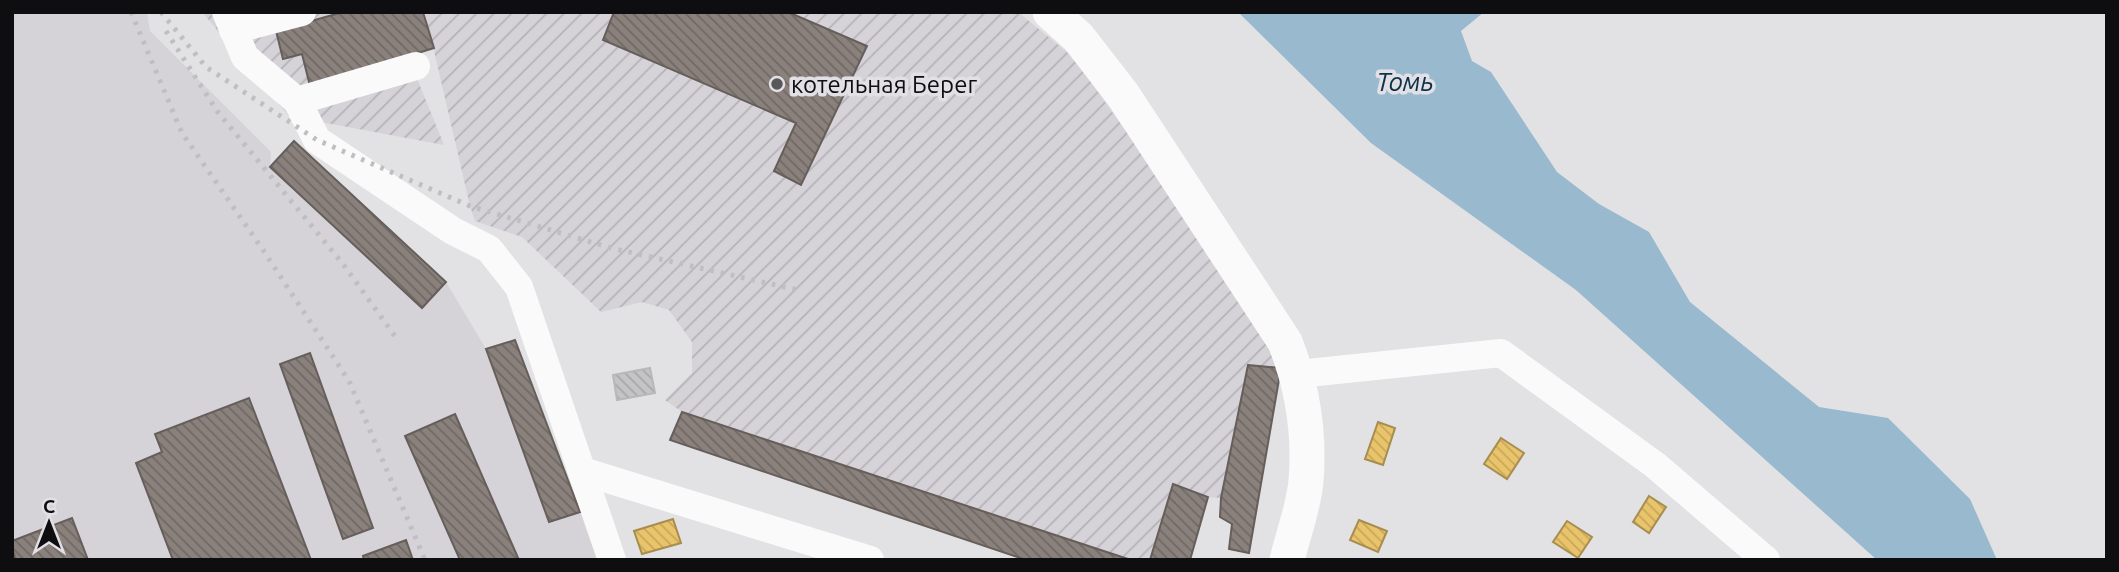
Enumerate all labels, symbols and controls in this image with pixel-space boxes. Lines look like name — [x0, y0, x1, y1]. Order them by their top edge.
water label: Томь — [1376, 67, 1434, 96]
place label: котельная Берег — [791, 71, 977, 98]
marker: котельная Берег — [769, 76, 785, 92]
north arrow — [14, 488, 84, 558]
text: С — [43, 495, 55, 517]

